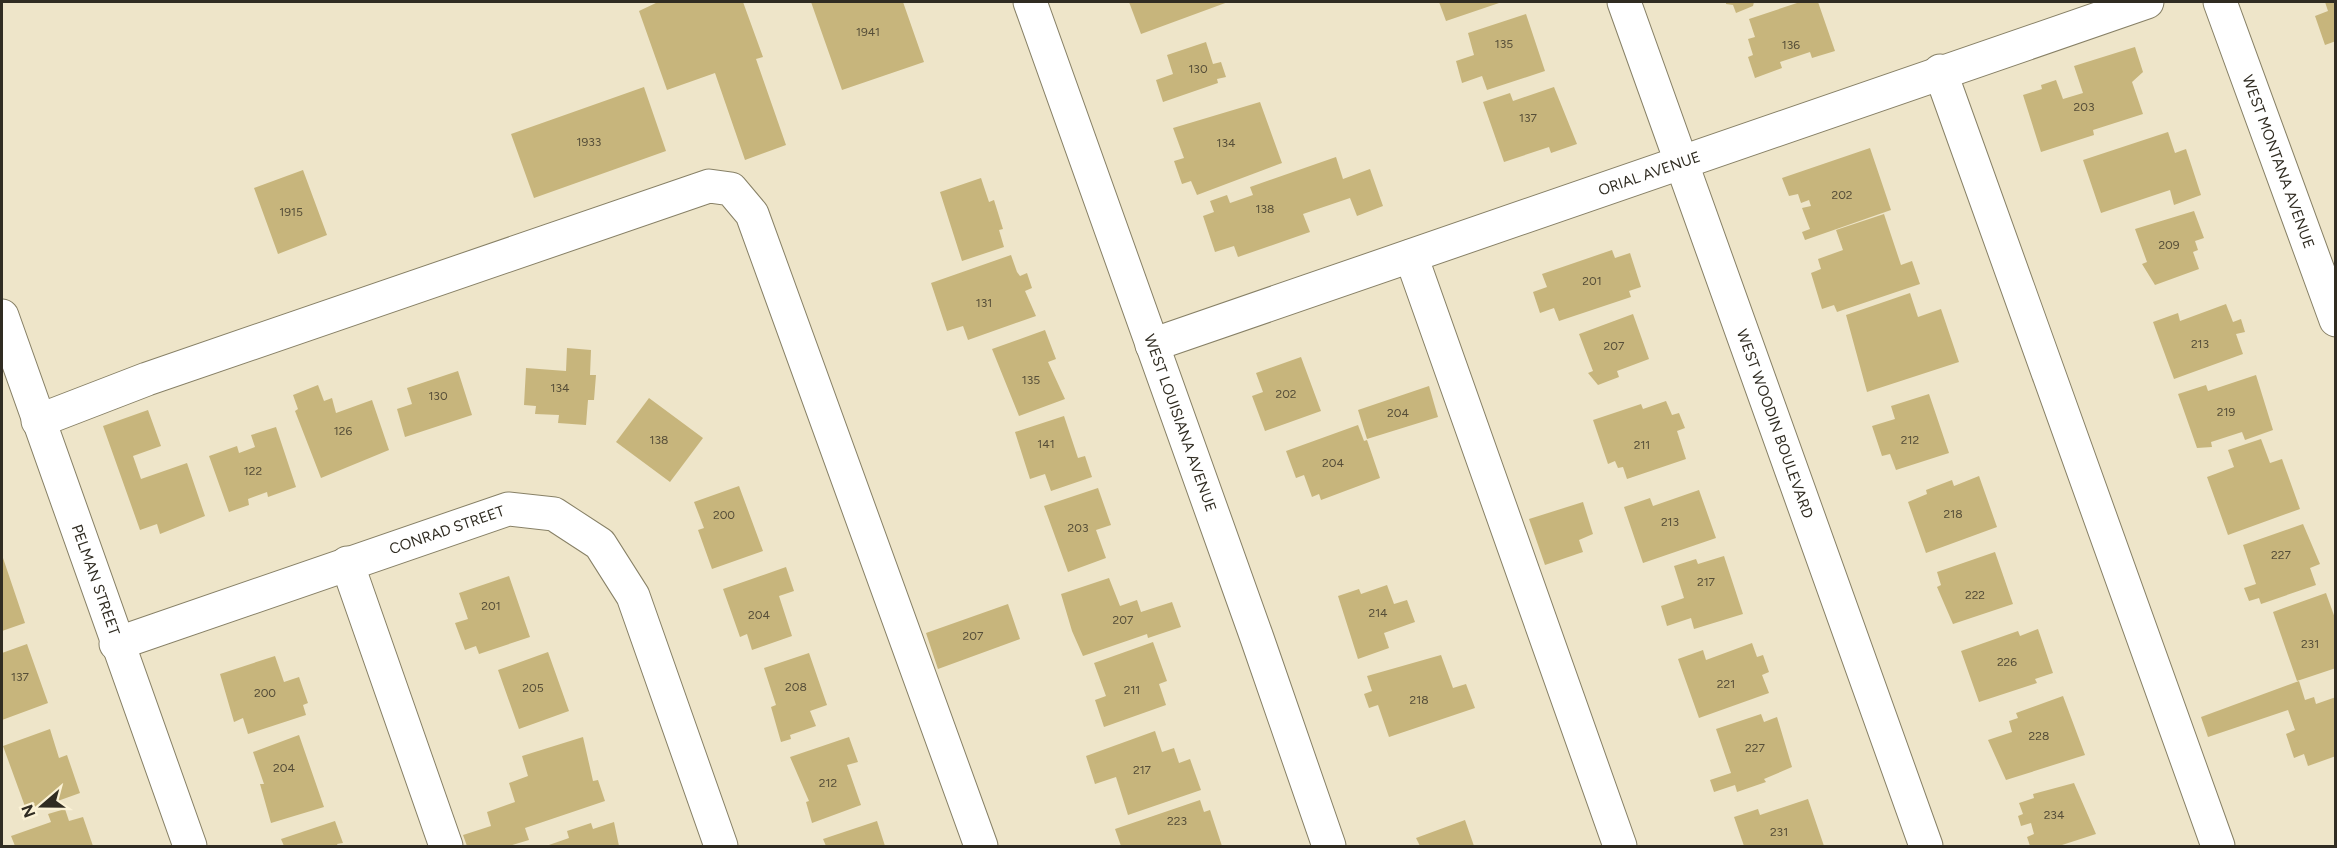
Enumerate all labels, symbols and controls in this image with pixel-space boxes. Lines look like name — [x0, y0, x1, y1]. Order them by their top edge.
house number: 1941 — [856, 25, 880, 39]
house number: 135 — [1495, 37, 1513, 51]
house number: 136 — [1782, 38, 1800, 52]
house number: 130 — [1188, 62, 1208, 76]
street label: WEST MONTANA AVENUE — [2238, 73, 2318, 251]
house number: 203 — [2074, 100, 2094, 114]
house number: 137 — [1519, 111, 1538, 125]
house number: 1933 — [577, 135, 601, 149]
house number: 134 — [1217, 136, 1236, 150]
street label: ORIAL AVENUE — [1596, 148, 1703, 199]
house number: 202 — [1831, 188, 1853, 202]
house number: 138 — [1256, 202, 1274, 216]
house number: 1915 — [279, 205, 303, 219]
house number: 209 — [2158, 238, 2180, 252]
house number: 201 — [1582, 274, 1602, 288]
house number: 131 — [976, 296, 992, 310]
street label: WEST WOODIN BOULEVARD — [1733, 327, 1817, 521]
street label: WEST LOUISIANA AVENUE — [1140, 332, 1220, 514]
house number: 213 — [2191, 337, 2209, 351]
house number: 207 — [1604, 339, 1625, 353]
house number: 135 — [1022, 373, 1040, 387]
house number: 134 — [551, 381, 570, 395]
house number: 202 — [1275, 387, 1297, 401]
house number: 130 — [428, 389, 448, 403]
house number: 219 — [2217, 405, 2235, 419]
house number: 204 — [1387, 406, 1409, 420]
house number: 126 — [334, 424, 352, 438]
house number: 138 — [650, 433, 668, 447]
house number: 212 — [1901, 433, 1919, 447]
house number: 141 — [1037, 437, 1055, 451]
house number: 211 — [1634, 438, 1650, 452]
house number: 204 — [1322, 456, 1344, 470]
house number: 122 — [244, 464, 262, 478]
street label: CONRAD STREET — [387, 502, 508, 558]
house number: 218 — [1943, 507, 1963, 521]
house number: 200 — [713, 508, 735, 522]
house number: 213 — [1661, 515, 1679, 529]
house number: 203 — [1068, 521, 1088, 535]
street label: PELMAN STREET — [68, 522, 124, 638]
house number: 227 — [2271, 548, 2291, 562]
house number: 217 — [1697, 575, 1716, 589]
house number: 222 — [1965, 588, 1985, 602]
house number: 201 — [481, 599, 501, 613]
house number: 214 — [1368, 606, 1388, 620]
house number: 204 — [748, 608, 770, 622]
house number: 207 — [1113, 613, 1134, 627]
house number: 207 — [963, 629, 984, 643]
house number: 231 — [2301, 637, 2319, 651]
house number: 226 — [1997, 655, 2017, 669]
house number: 137 — [11, 670, 30, 684]
house number: 221 — [1717, 677, 1735, 691]
house number: 208 — [785, 680, 807, 694]
house number: 205 — [522, 681, 544, 695]
house number: 211 — [1124, 683, 1140, 697]
house number: 200 — [254, 686, 276, 700]
house number: 218 — [1409, 693, 1429, 707]
house number: 228 — [2029, 729, 2049, 743]
house number: 227 — [1745, 741, 1765, 755]
house number: 204 — [273, 761, 295, 775]
house number: 217 — [1133, 763, 1152, 777]
north arrow — [12, 776, 72, 836]
house number: 212 — [819, 776, 837, 790]
text: N — [17, 802, 39, 820]
house number: 234 — [2044, 808, 2065, 822]
house number: 223 — [1167, 814, 1187, 828]
house number: 231 — [1770, 825, 1788, 839]

